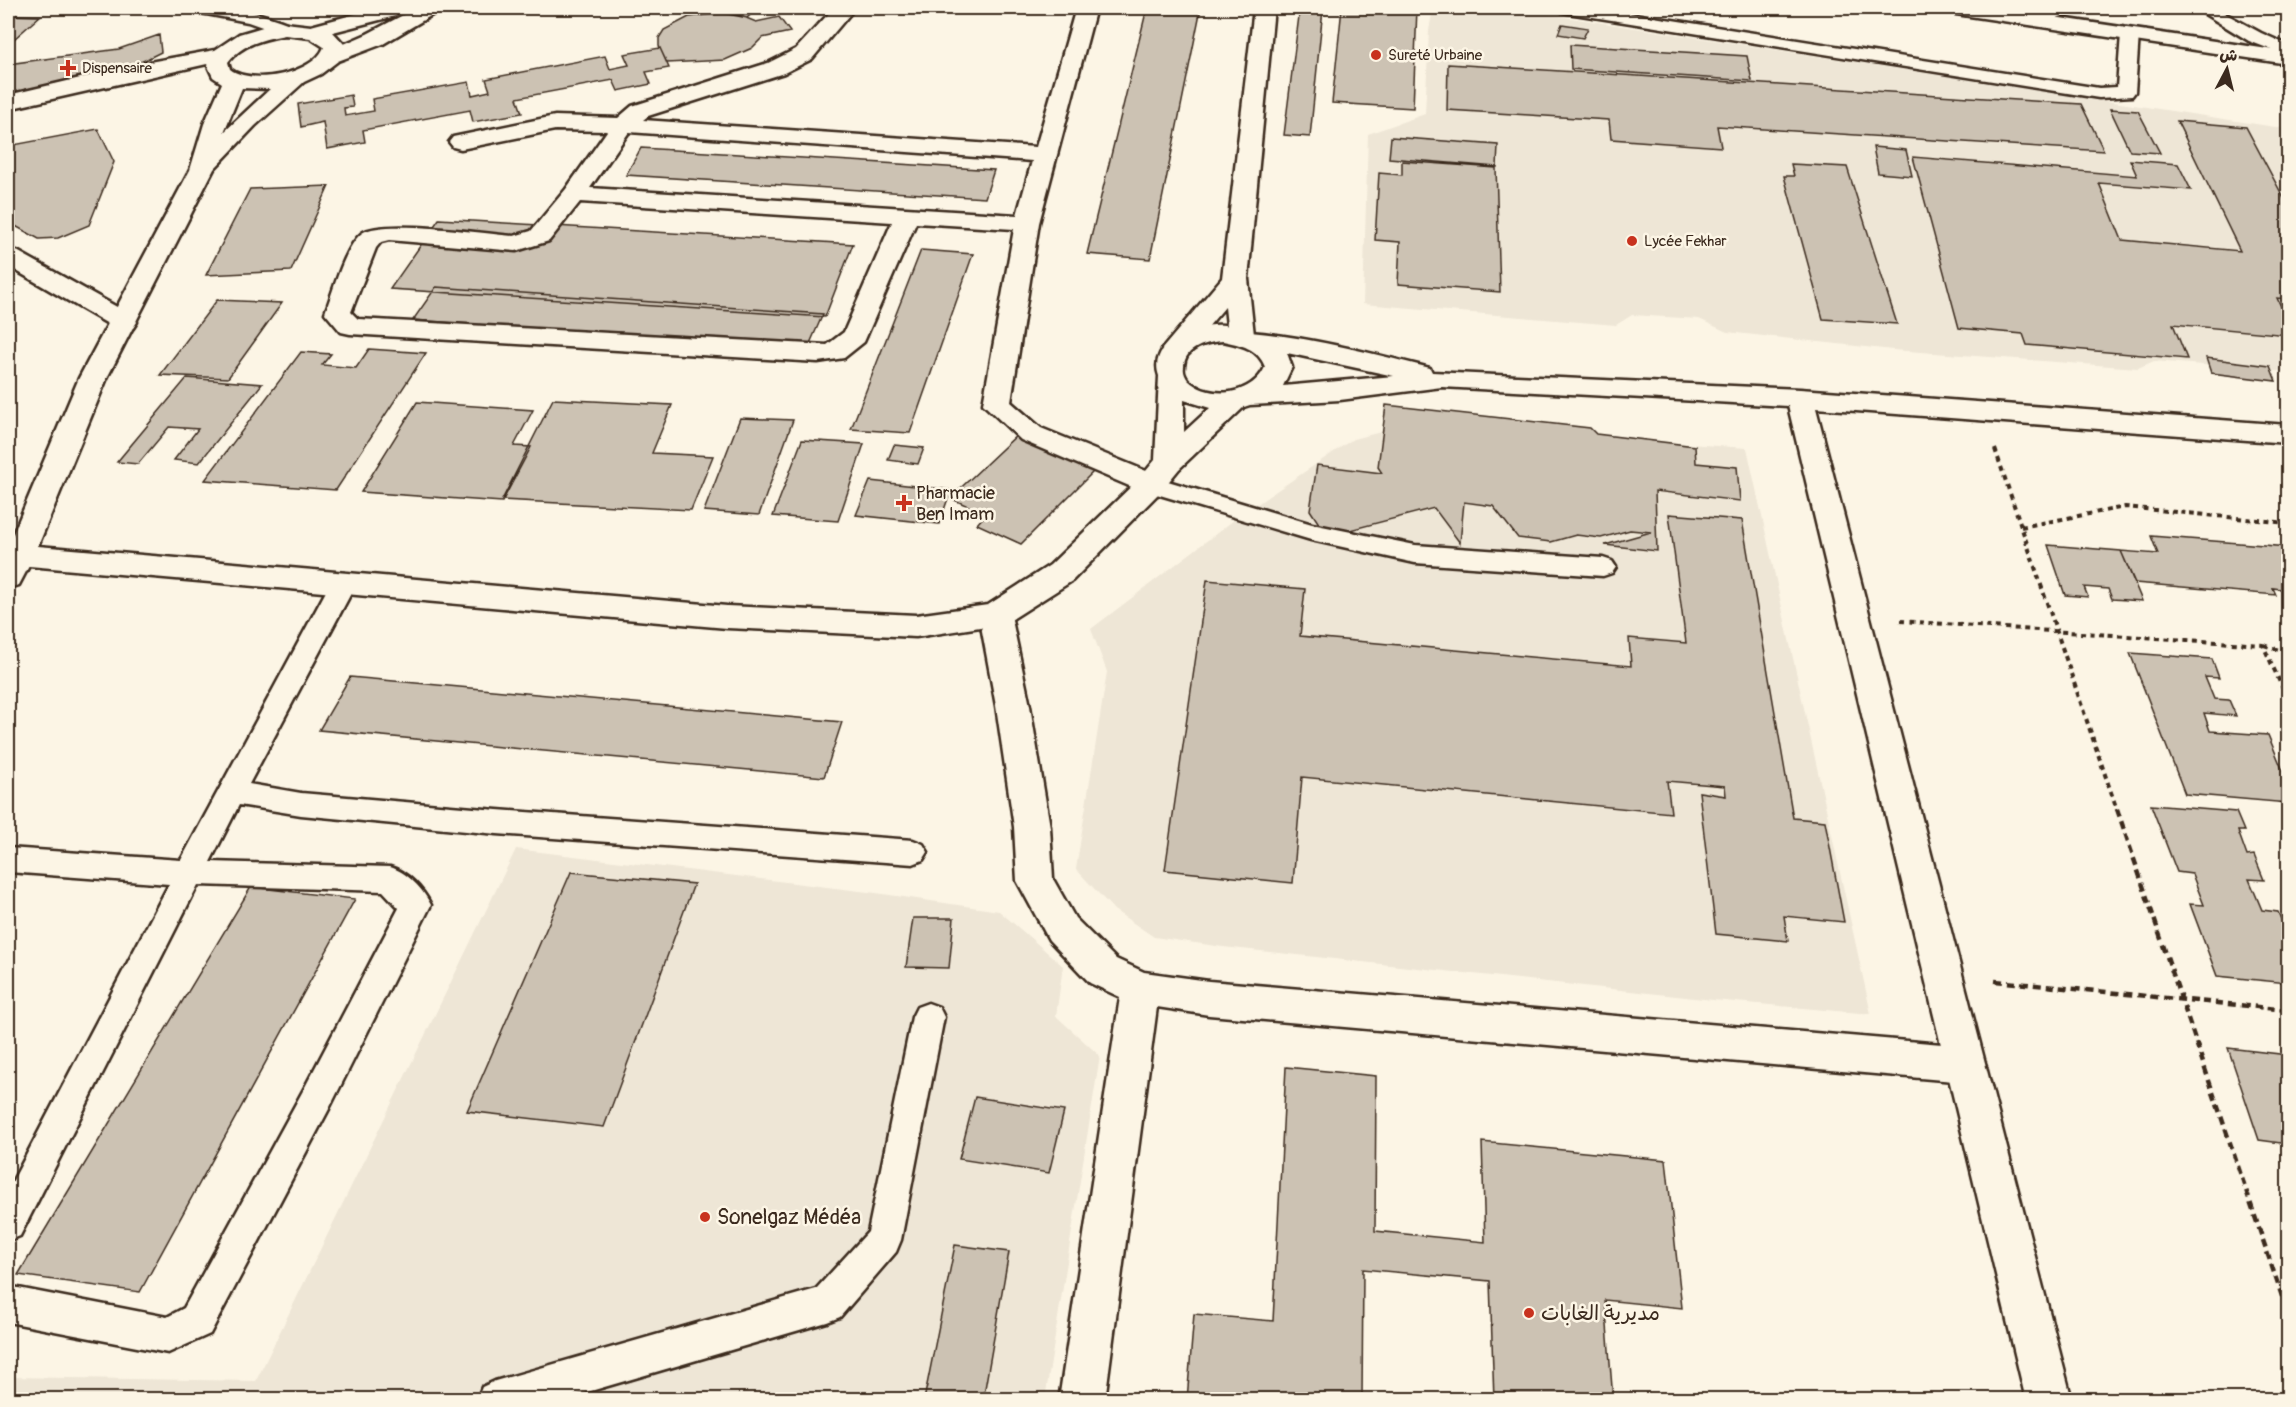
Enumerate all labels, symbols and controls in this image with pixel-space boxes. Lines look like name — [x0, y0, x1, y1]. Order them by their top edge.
north arrow — [2197, 39, 2257, 99]
text: ش — [2219, 44, 2239, 66]
place label: Sureté Urbaine — [1388, 46, 1483, 65]
marker: Sureté Urbaine — [1369, 48, 1383, 62]
marker: Dispensaire — [59, 59, 77, 77]
place label: Dispensaire — [82, 59, 153, 78]
place label: Lycée Fekhar — [1644, 232, 1727, 251]
marker: Lycée Fekhar — [1625, 234, 1639, 248]
place label: Pharmacie Ben Imam — [916, 482, 995, 526]
marker: Pharmacie Ben Imam — [897, 496, 911, 510]
place label: Sonelgaz Médéa — [717, 1204, 861, 1231]
marker: Sonelgaz Médéa — [698, 1210, 712, 1224]
place label: مديرية الغابات — [1541, 1300, 1660, 1327]
marker: مديرية الغابات — [1522, 1306, 1536, 1320]

